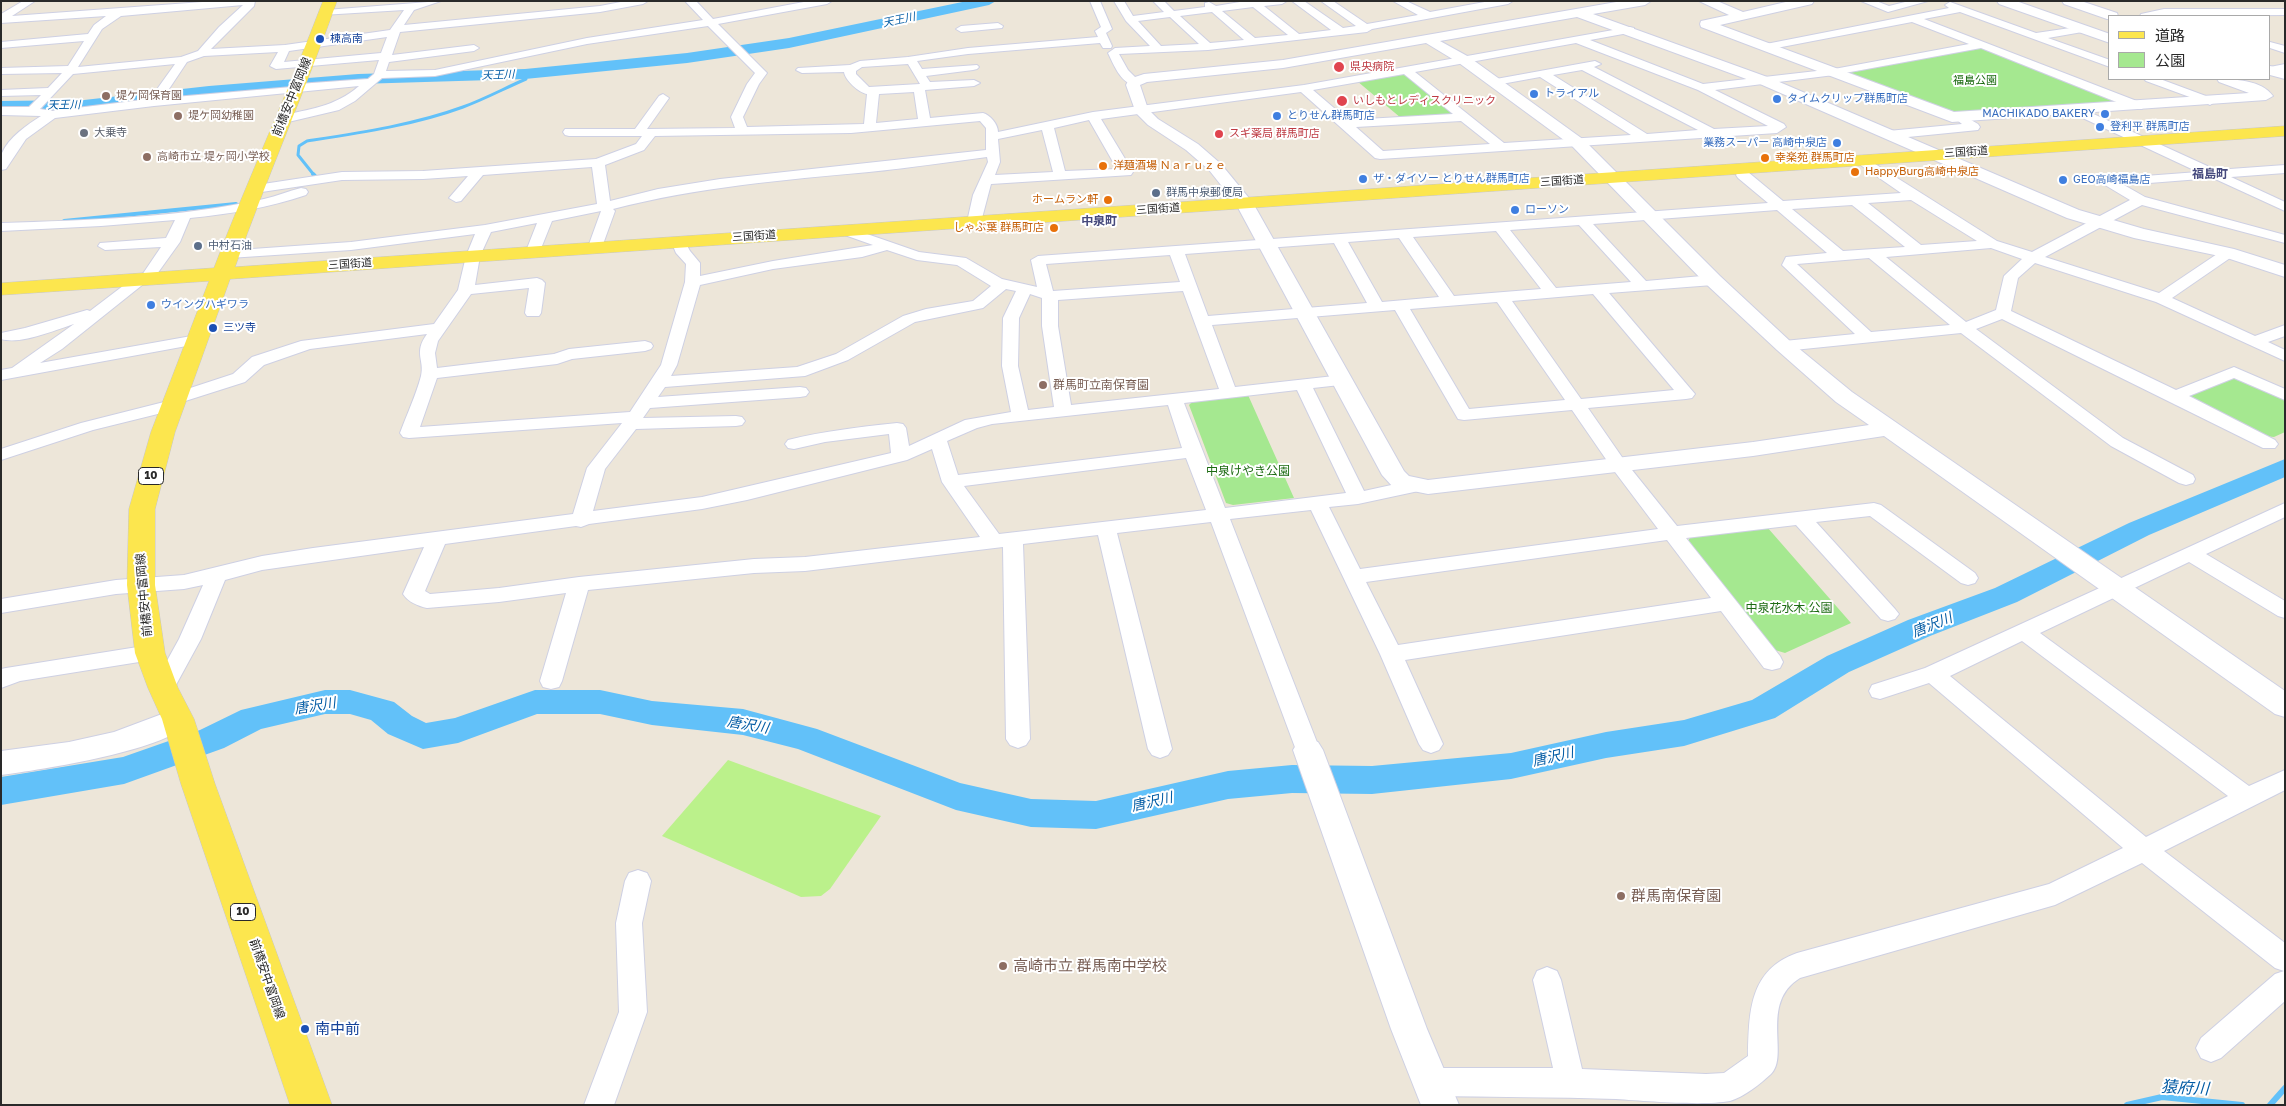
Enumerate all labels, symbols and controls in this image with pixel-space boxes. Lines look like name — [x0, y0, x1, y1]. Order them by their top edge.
water label: 天王川 — [881, 10, 917, 30]
legend — [2108, 15, 2271, 80]
text: 道路 — [2155, 26, 2185, 44]
place label: 棟高南 — [330, 32, 363, 46]
marker: 棟高南 — [314, 33, 326, 45]
text: 公園 — [2155, 51, 2185, 69]
street label: 前橋安中富岡線 — [270, 55, 314, 139]
marker: 県央病院 — [1332, 60, 1346, 74]
place label: 県央病院 — [1350, 60, 1394, 74]
water label: 天王川 — [481, 68, 515, 82]
park label: 福島公園 — [1953, 74, 1997, 88]
place label: トライアル — [1544, 87, 1599, 101]
marker: トライアル — [1528, 88, 1540, 100]
place label: 堤ケ岡保育園 — [116, 89, 182, 103]
marker: 堤ケ岡保育園 — [100, 90, 112, 102]
place label: タイムクリップ群馬町店 — [1787, 92, 1908, 106]
marker: タイムクリップ群馬町店 — [1771, 93, 1783, 105]
marker: いしもとレディスクリニック — [1335, 94, 1349, 108]
place label: いしもとレディスクリニック — [1353, 94, 1496, 108]
water label: 天王川 — [47, 98, 81, 112]
place label: MACHIKADO BAKERY — [1982, 107, 2095, 121]
marker: MACHIKADO BAKERY — [2099, 108, 2111, 120]
place label: 堤ケ岡幼稚園 — [188, 109, 254, 123]
place label: とりせん群馬町店 — [1287, 109, 1375, 123]
marker: 堤ケ岡幼稚園 — [172, 110, 184, 122]
marker: とりせん群馬町店 — [1271, 110, 1283, 122]
place label: 登利平 群馬町店 — [2110, 120, 2190, 134]
marker: 登利平 群馬町店 — [2094, 121, 2106, 133]
place label: 大乗寺 — [94, 126, 127, 140]
marker: 大乗寺 — [78, 127, 90, 139]
place label: スギ薬局 群馬町店 — [1229, 127, 1320, 141]
marker: スギ薬局 群馬町店 — [1213, 128, 1225, 140]
place label: 業務スーパー 高崎中泉店 — [1703, 136, 1827, 150]
marker: 業務スーパー 高崎中泉店 — [1831, 137, 1843, 149]
street label: 三国街道 — [1944, 144, 1988, 160]
place label: 高崎市立 堤ヶ岡小学校 — [157, 150, 270, 164]
marker: 高崎市立 堤ヶ岡小学校 — [141, 151, 153, 163]
place label: 幸楽苑 群馬町店 — [1775, 151, 1855, 165]
marker: 幸楽苑 群馬町店 — [1759, 152, 1771, 164]
place label: 洋麺酒場 Ｎａｒｕｚｅ — [1113, 159, 1226, 173]
marker: 洋麺酒場 Ｎａｒｕｚｅ — [1097, 160, 1109, 172]
place label: HappyBurg高崎中泉店 — [1865, 165, 1979, 179]
marker: HappyBurg高崎中泉店 — [1849, 166, 1861, 178]
district label: 福島町 — [2192, 167, 2228, 181]
place label: ザ・ダイソー とりせん群馬町店 — [1373, 172, 1530, 186]
marker: ザ・ダイソー とりせん群馬町店 — [1357, 173, 1369, 185]
street label: 三国街道 — [1540, 173, 1584, 189]
place label: GEO高崎福島店 — [2073, 173, 2151, 187]
marker: GEO高崎福島店 — [2057, 174, 2069, 186]
place label: 群馬中泉郵便局 — [1166, 186, 1243, 200]
marker: 群馬中泉郵便局 — [1150, 187, 1162, 199]
place label: ホームラン軒 — [1032, 193, 1098, 207]
marker: ホームラン軒 — [1102, 194, 1114, 206]
street label: 三国街道 — [1136, 201, 1180, 217]
place label: ローソン — [1525, 203, 1569, 217]
marker: ローソン — [1509, 204, 1521, 216]
district label: 中泉町 — [1081, 214, 1117, 228]
place label: しゃぶ葉 群馬町店 — [953, 221, 1044, 235]
marker: しゃぶ葉 群馬町店 — [1048, 222, 1060, 234]
street label: 三国街道 — [732, 228, 776, 244]
place label: 中村石油 — [208, 239, 252, 253]
marker: 中村石油 — [192, 240, 204, 252]
street label: 三国街道 — [328, 256, 372, 272]
place label: ウイングハギワラ — [161, 298, 249, 312]
marker: ウイングハギワラ — [145, 299, 157, 311]
place label: 三ツ寺 — [223, 321, 256, 335]
marker: 三ツ寺 — [207, 322, 219, 334]
place label: 群馬町立南保育園 — [1053, 378, 1149, 392]
marker: 群馬町立南保育園 — [1037, 379, 1049, 391]
park label: 中泉けやき公園 — [1206, 464, 1290, 478]
road number: 10 — [138, 468, 164, 484]
street label: 前橋安中富岡線 — [133, 553, 155, 637]
park label: 中泉花水木 公園 — [1746, 601, 1832, 615]
water label: 唐沢川 — [1909, 609, 1955, 641]
water label: 唐沢川 — [293, 694, 337, 718]
water label: 唐沢川 — [726, 713, 770, 737]
water label: 唐沢川 — [1531, 744, 1575, 770]
water label: 唐沢川 — [1130, 789, 1174, 815]
place label: 群馬南保育園 — [1631, 887, 1721, 905]
marker: 群馬南保育園 — [1615, 890, 1627, 902]
road number: 10 — [230, 904, 256, 920]
street label: 前橋安中富岡線 — [247, 937, 287, 1021]
place label: 高崎市立 群馬南中学校 — [1013, 957, 1167, 975]
marker: 高崎市立 群馬南中学校 — [997, 960, 1009, 972]
place label: 南中前 — [315, 1020, 360, 1038]
marker: 南中前 — [299, 1023, 311, 1035]
water label: 猿府川 — [2161, 1077, 2209, 1099]

